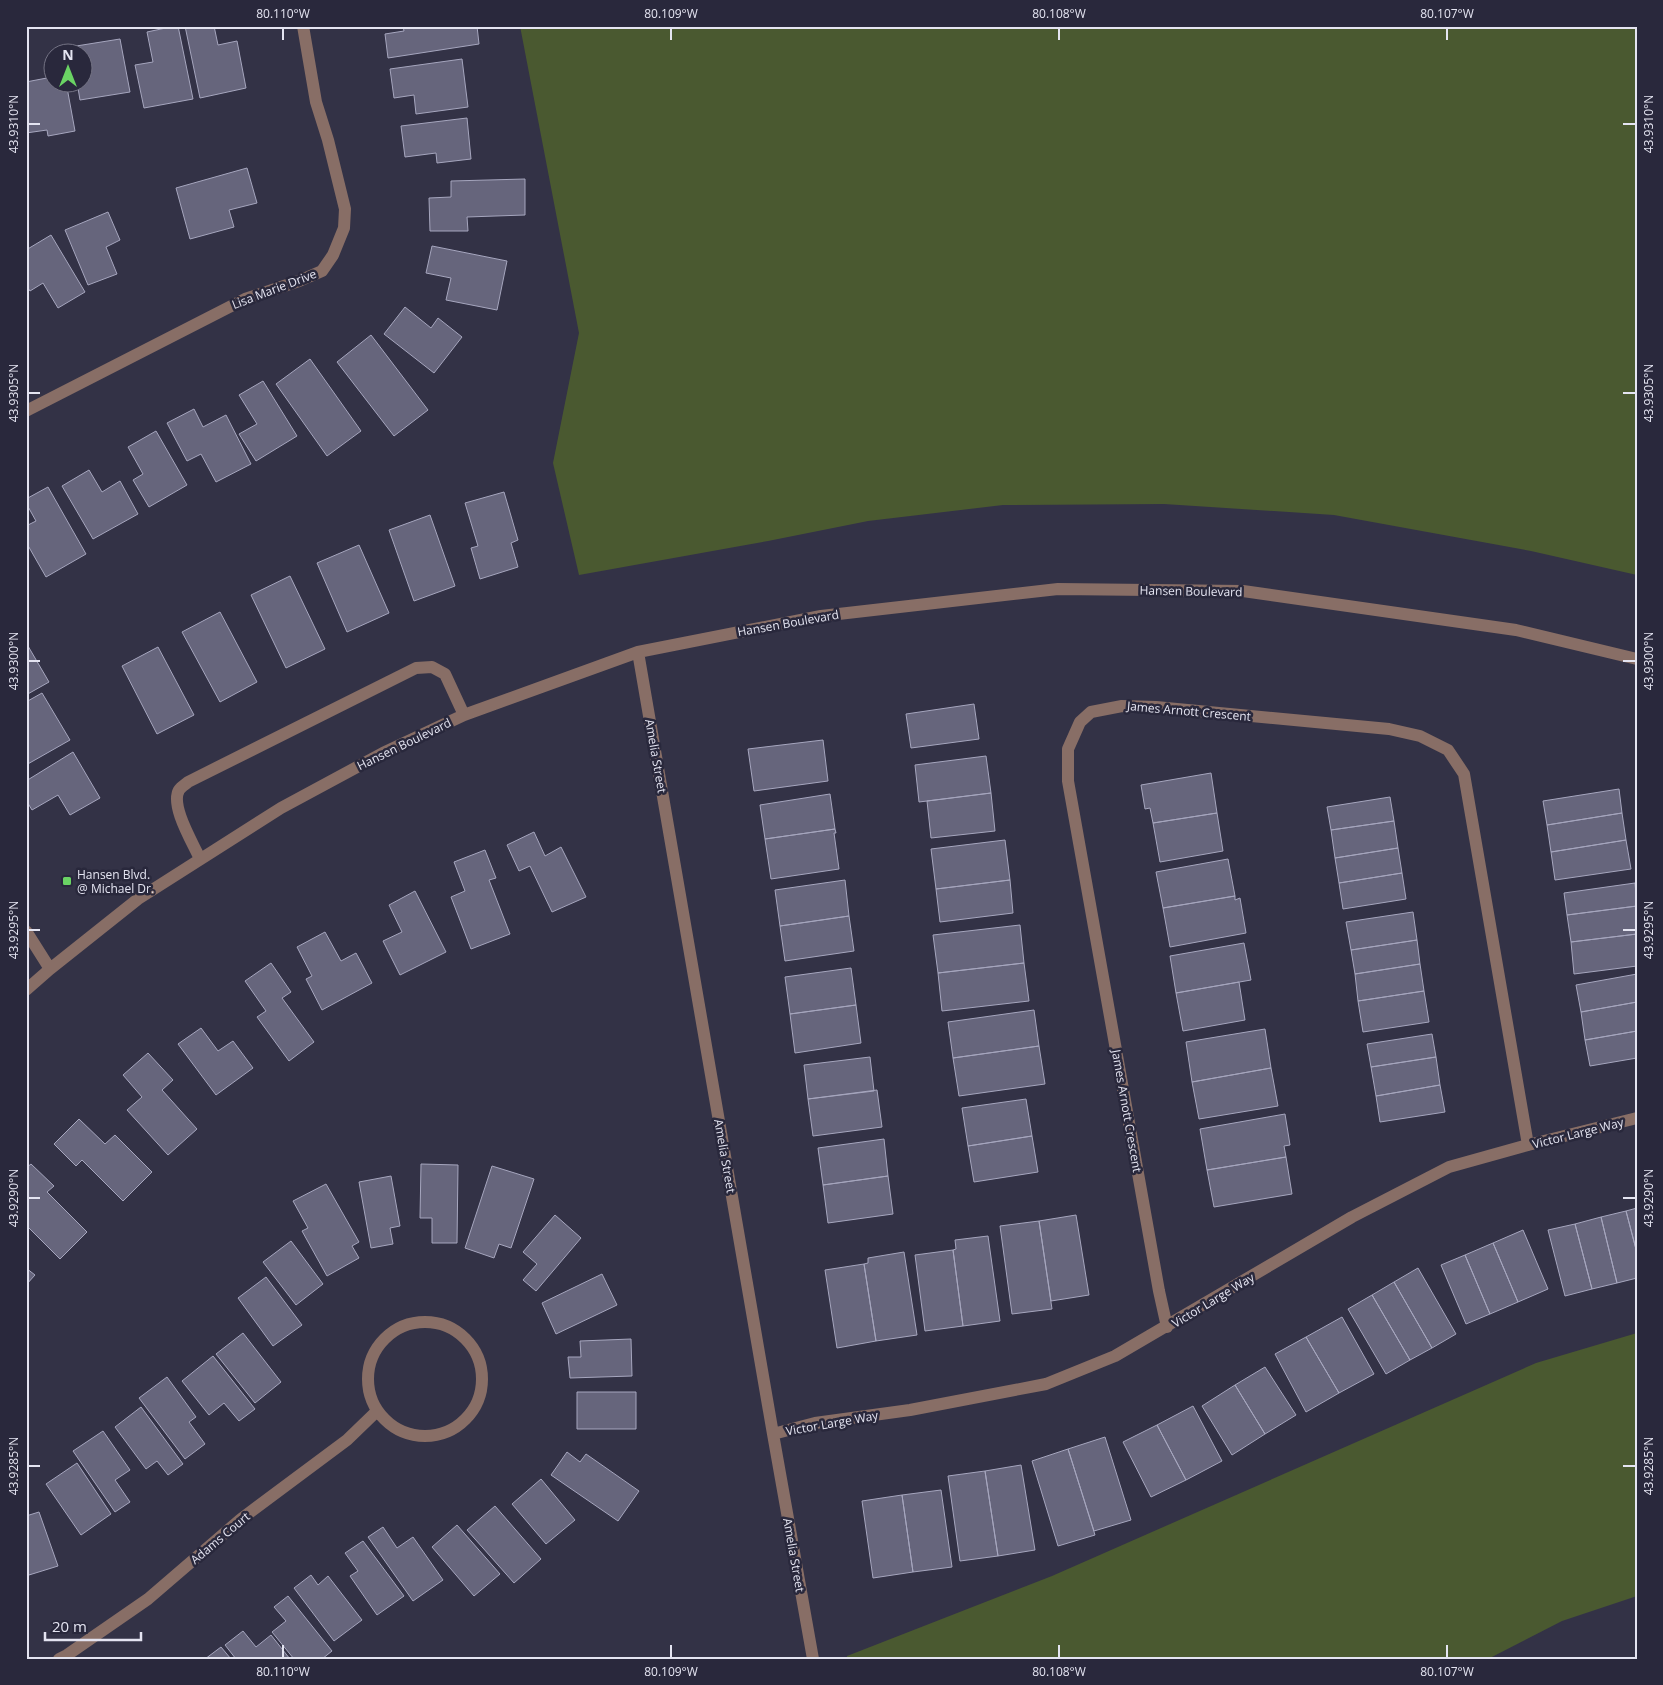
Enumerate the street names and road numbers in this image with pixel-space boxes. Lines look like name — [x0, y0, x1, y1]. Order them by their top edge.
street label: Lisa Marie Drive — [229, 265, 319, 313]
street label: Hansen Boulevard — [1139, 582, 1243, 600]
street label: Hansen Boulevard — [736, 606, 840, 640]
street label: James Arnott Crescent — [1125, 697, 1252, 725]
street label: Hansen Boulevard — [354, 714, 454, 774]
street label: Amelia Street — [641, 718, 671, 794]
street label: James Arnott Crescent — [1108, 1047, 1146, 1174]
street label: Victor Large Way — [1531, 1113, 1626, 1153]
street label: Amelia Street — [710, 1118, 740, 1194]
street label: Victor Large Way — [1169, 1268, 1258, 1331]
street label: Victor Large Way — [785, 1406, 880, 1439]
street label: Adams Court — [187, 1508, 253, 1568]
street label: Amelia Street — [779, 1517, 809, 1593]

